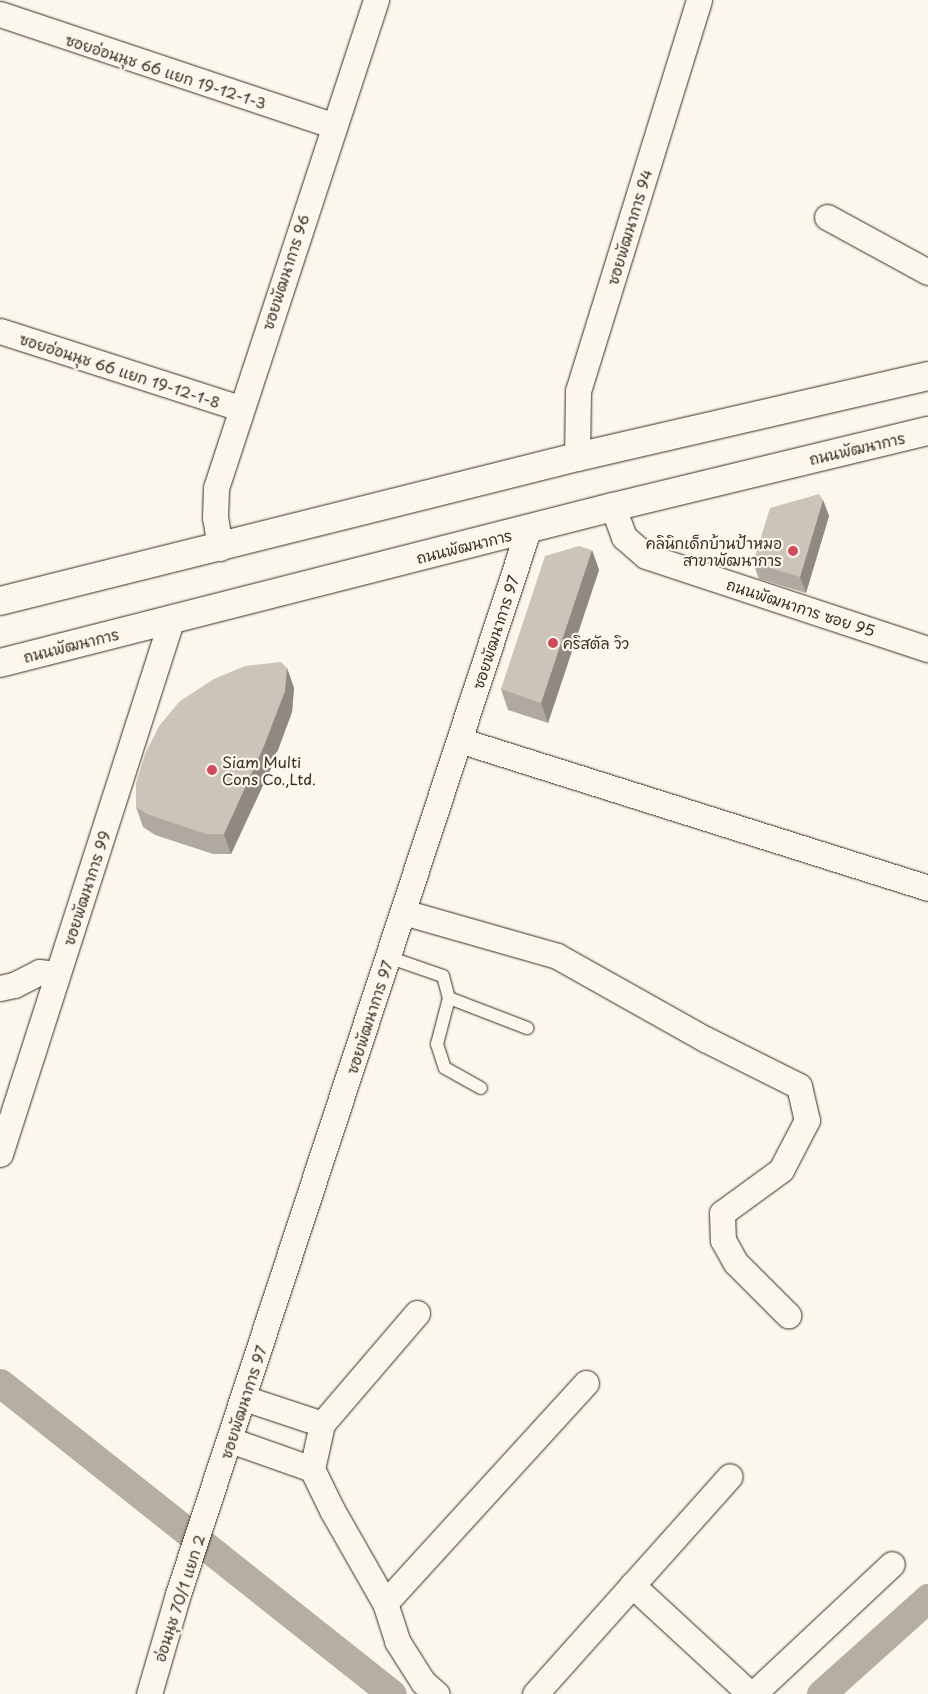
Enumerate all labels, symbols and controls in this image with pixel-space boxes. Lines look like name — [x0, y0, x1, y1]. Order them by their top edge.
street label: ซอยอ่อนนุช 66 แยก 19-12-1-3 — [64, 30, 268, 112]
street label: ซอยพัฒนาการ 94 — [603, 167, 655, 287]
street label: ซอยพัฒนาการ 96 — [258, 212, 312, 332]
street label: ซอยอ่อนนุช 66 แยก 19-12-1-8 — [18, 329, 222, 411]
street label: ถนนพัฒนาการ — [807, 428, 907, 468]
street label: ถนนพัฒนาการ — [414, 525, 514, 567]
place label: คลินิกเด็กบ้านป้าหมอ สาขาพัฒนาการ — [646, 533, 782, 568]
marker: คลินิกเด็กบ้านป้าหมอ สาขาพัฒนาการ — [786, 544, 800, 558]
street label: ซอยพัฒนาการ 97 — [468, 573, 522, 691]
street label: ถนนพัฒนาการ ซอย 95 — [725, 575, 877, 639]
street label: ถนนพัฒนาการ — [21, 624, 121, 666]
place label: คริสตัล วิว — [563, 634, 629, 652]
marker: คริสตัล วิว — [547, 637, 559, 649]
place label: Siam Multi Cons Co.,Ltd. — [222, 752, 316, 787]
marker: Siam Multi Cons Co.,Ltd. — [206, 764, 218, 776]
street label: ซอยพัฒนาการ 99 — [59, 829, 113, 947]
street label: ซอยพัฒนาการ 97 — [342, 958, 396, 1076]
street label: ซอยพัฒนาการ 97 — [216, 1343, 270, 1461]
street label: อ่อนนุช 70/1 แยก 2 — [150, 1532, 208, 1664]

